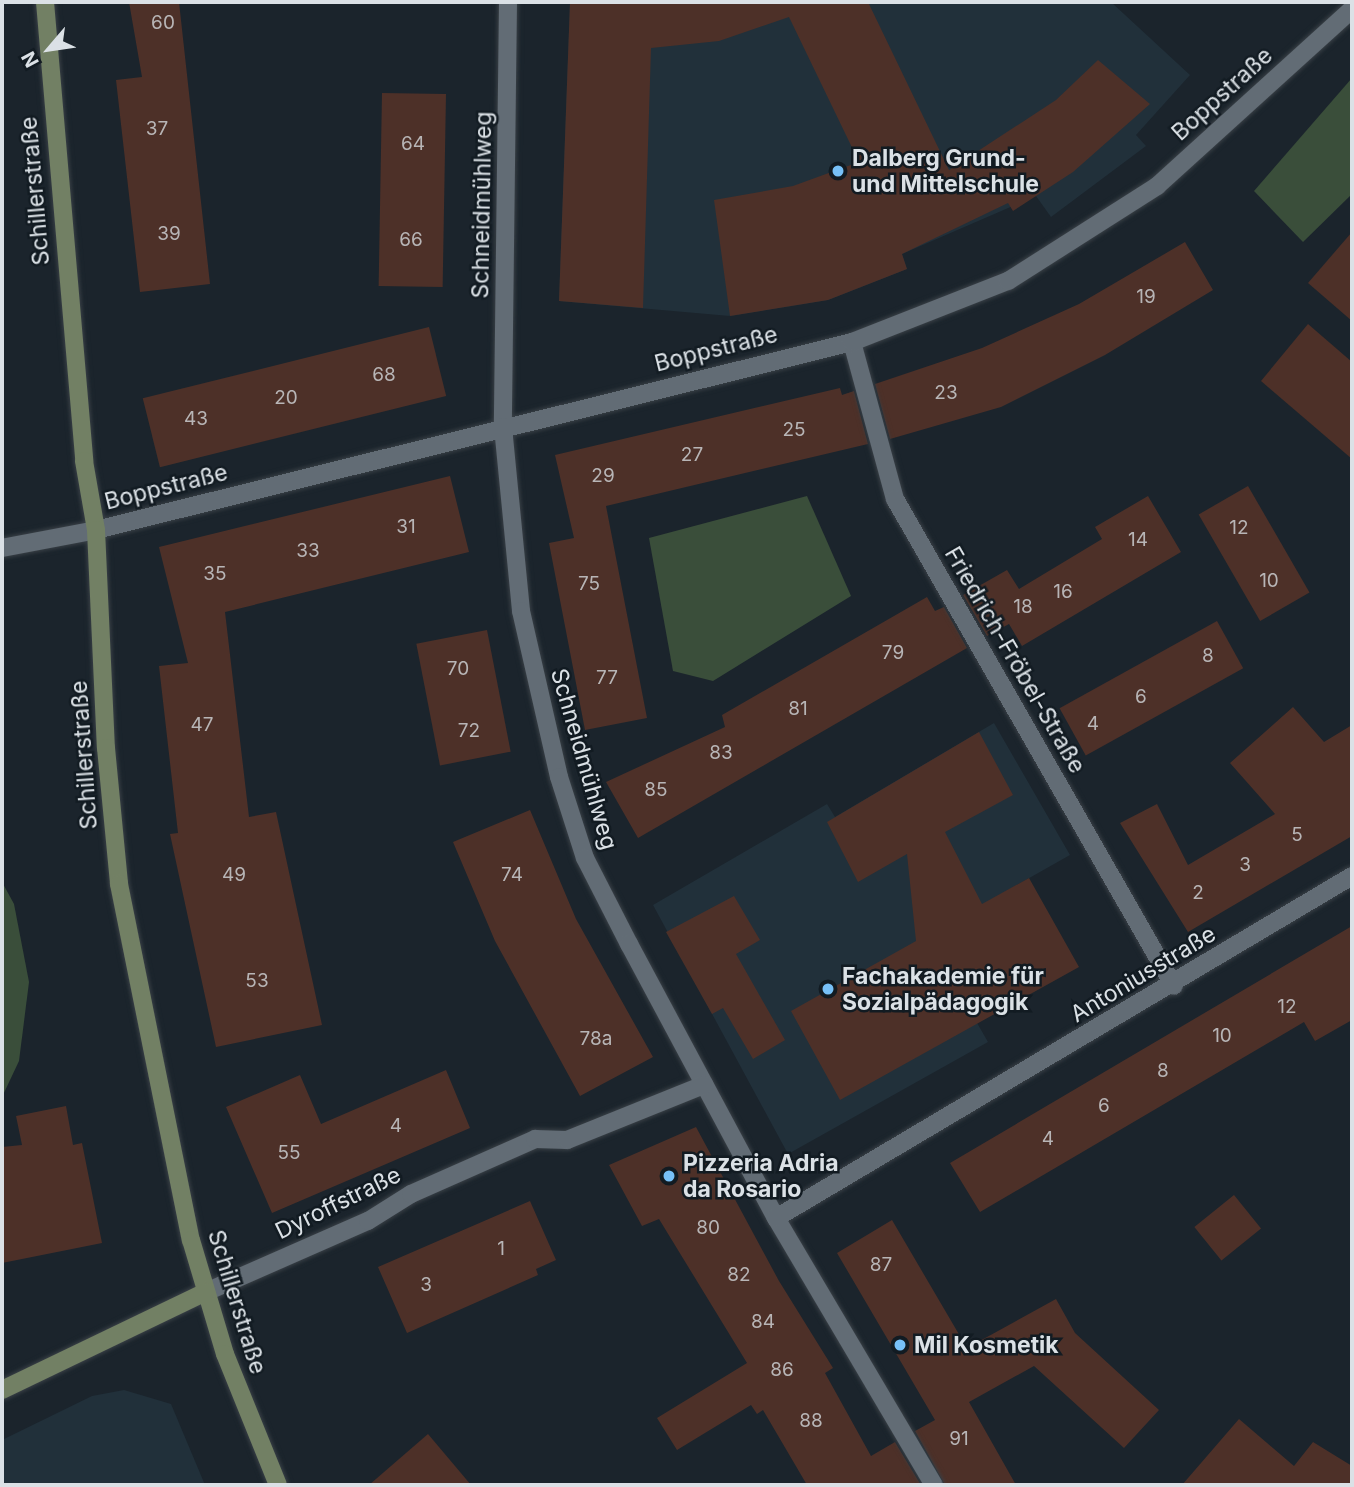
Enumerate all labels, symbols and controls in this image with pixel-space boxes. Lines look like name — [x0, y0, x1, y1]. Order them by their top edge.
house number: 60 — [151, 12, 175, 34]
north arrow — [14, 14, 84, 84]
street label: Boppstraße — [1166, 42, 1278, 146]
text: N — [17, 48, 44, 71]
street label: Schneidmühlweg — [467, 111, 497, 299]
street label: Schillerstraße — [15, 116, 55, 266]
house number: 37 — [146, 118, 168, 140]
house number: 64 — [401, 133, 425, 155]
place label: Dalberg Grund- und Mittelschule — [852, 144, 1039, 198]
marker: Dalberg Grund- und Mittelschule — [830, 163, 846, 179]
house number: 39 — [157, 223, 181, 245]
house number: 66 — [399, 229, 423, 251]
house number: 19 — [1136, 286, 1156, 308]
street label: Boppstraße — [652, 320, 780, 378]
house number: 68 — [372, 364, 396, 386]
house number: 23 — [934, 382, 958, 404]
house number: 20 — [274, 387, 298, 409]
house number: 43 — [184, 408, 208, 430]
house number: 25 — [782, 419, 806, 441]
house number: 27 — [681, 444, 703, 466]
street label: Boppstraße — [102, 458, 230, 516]
house number: 29 — [591, 465, 615, 487]
house number: 31 — [396, 516, 416, 538]
house number: 12 — [1229, 517, 1249, 539]
house number: 14 — [1128, 529, 1148, 551]
house number: 33 — [296, 540, 320, 562]
street label: Friedrich-Fröbel-Straße — [939, 542, 1091, 778]
house number: 35 — [203, 563, 227, 585]
house number: 10 — [1259, 570, 1279, 592]
house number: 75 — [578, 573, 600, 595]
house number: 16 — [1053, 581, 1073, 603]
house number: 18 — [1013, 596, 1033, 618]
house number: 79 — [882, 642, 904, 664]
house number: 8 — [1202, 645, 1214, 667]
house number: 70 — [447, 658, 469, 680]
street label: Schneidmühlweg — [545, 665, 623, 853]
house number: 77 — [596, 667, 618, 689]
street label: Schillerstraße — [65, 680, 103, 830]
house number: 6 — [1135, 686, 1147, 708]
house number: 81 — [788, 698, 808, 720]
house number: 4 — [1087, 713, 1099, 735]
house number: 47 — [190, 714, 214, 736]
house number: 72 — [458, 720, 480, 742]
house number: 83 — [709, 742, 733, 764]
house number: 85 — [644, 779, 668, 801]
house number: 5 — [1291, 824, 1303, 846]
house number: 3 — [1239, 854, 1251, 876]
house number: 49 — [222, 864, 246, 886]
house number: 74 — [501, 864, 523, 886]
house number: 2 — [1192, 882, 1204, 904]
street label: Antoniusstraße — [1065, 920, 1221, 1028]
place label: Fachakademie für Sozialpädagogik — [842, 962, 1044, 1016]
house number: 53 — [245, 970, 269, 992]
marker: Fachakademie für Sozialpädagogik — [820, 981, 836, 997]
house number: 12 — [1277, 996, 1297, 1018]
house number: 10 — [1212, 1025, 1232, 1047]
house number: 78a — [580, 1028, 612, 1050]
house number: 8 — [1157, 1060, 1169, 1082]
house number: 6 — [1098, 1095, 1110, 1117]
house number: 4 — [390, 1115, 402, 1137]
house number: 4 — [1042, 1128, 1054, 1150]
house number: 55 — [277, 1142, 301, 1164]
place label: Pizzeria Adria da Rosario — [683, 1149, 839, 1203]
street label: Dyroffstraße — [271, 1161, 405, 1245]
marker: Pizzeria Adria da Rosario — [661, 1168, 677, 1184]
house number: 80 — [696, 1217, 720, 1239]
street label: Schillerstraße — [202, 1227, 272, 1377]
house number: 1 — [497, 1238, 505, 1260]
house number: 87 — [870, 1254, 892, 1276]
house number: 82 — [727, 1264, 751, 1286]
house number: 3 — [420, 1274, 432, 1296]
house number: 84 — [751, 1311, 775, 1333]
place label: Mil Kosmetik — [914, 1331, 1059, 1359]
marker: Mil Kosmetik — [892, 1337, 908, 1353]
house number: 86 — [770, 1359, 794, 1381]
house number: 88 — [799, 1410, 823, 1432]
house number: 91 — [949, 1428, 969, 1450]

